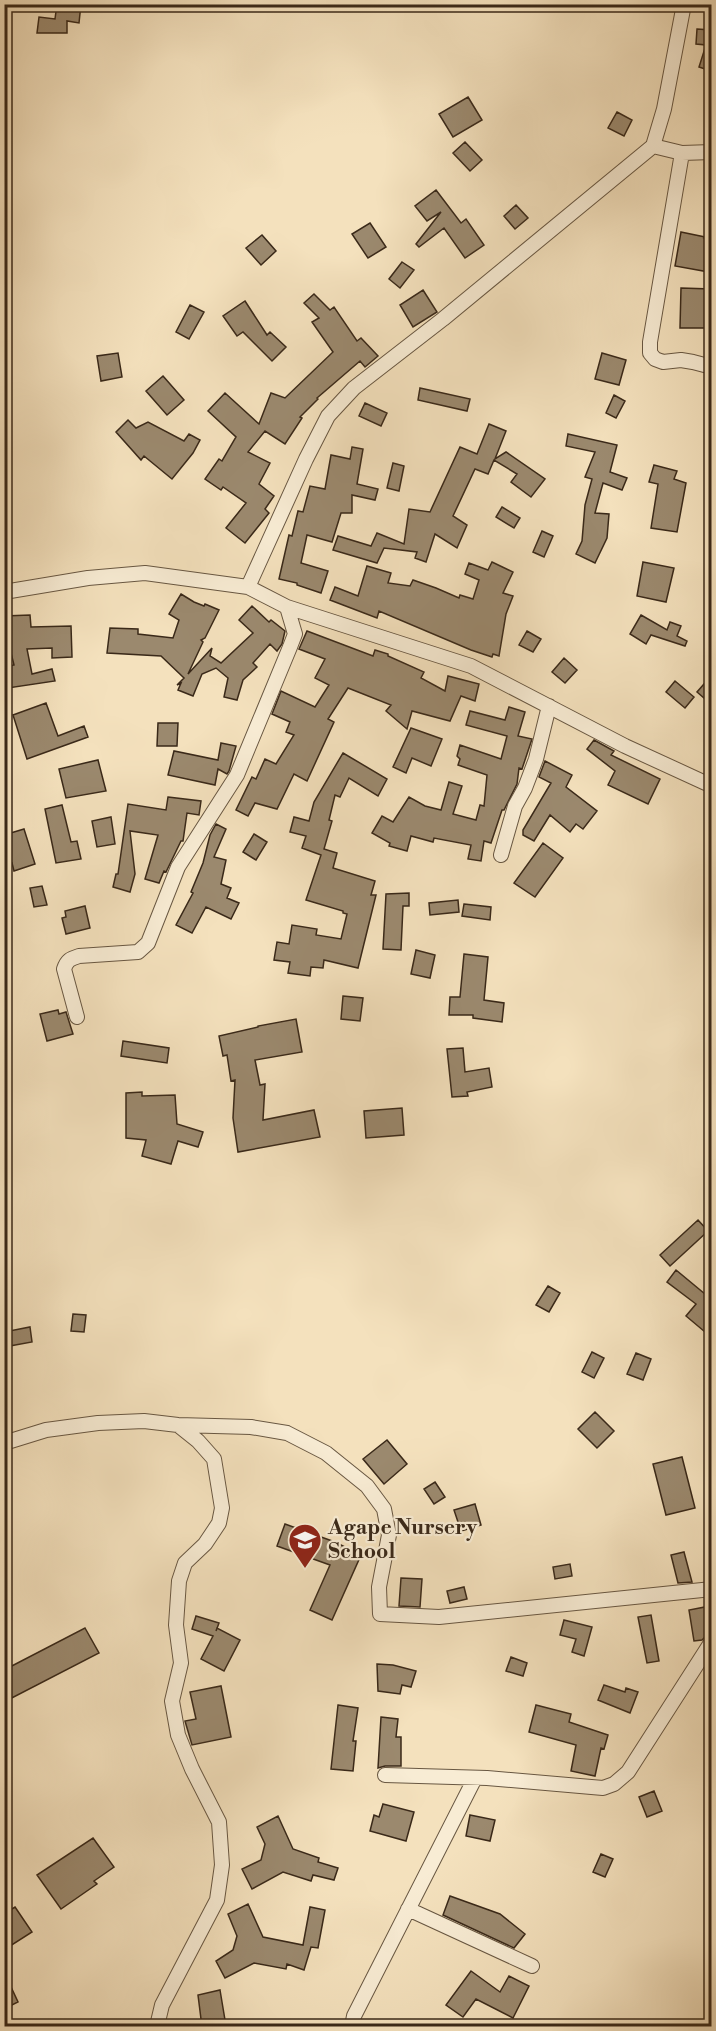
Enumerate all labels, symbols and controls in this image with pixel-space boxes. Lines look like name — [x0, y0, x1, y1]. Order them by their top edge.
place label: Agape Nursery School — [327, 1515, 477, 1565]
school or university icon: Agape Nursery School — [287, 1522, 323, 1569]

